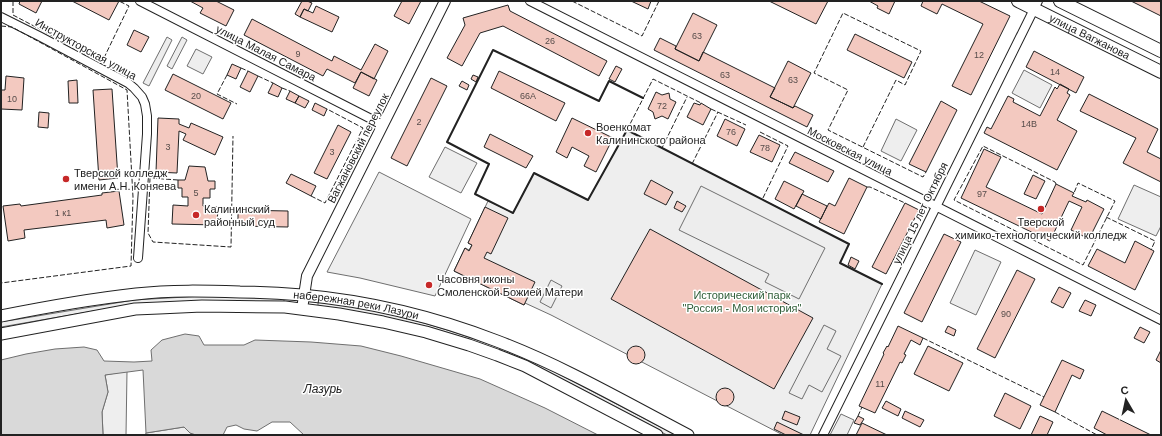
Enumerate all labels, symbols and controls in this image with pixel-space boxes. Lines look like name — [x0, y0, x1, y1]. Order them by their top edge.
street label: улица Вагжанова — [1047, 12, 1133, 62]
street label: Инструкторская улица — [33, 16, 140, 82]
street label: улица Малая Самара — [214, 23, 319, 84]
house number: 63 — [692, 31, 702, 41]
house number: 26 — [545, 36, 555, 46]
house number: 9 — [295, 49, 301, 59]
house number: 12 — [974, 50, 984, 60]
house number: 14 — [1050, 67, 1060, 77]
house number: 63 — [720, 70, 730, 80]
house number: 63 — [788, 75, 798, 85]
house number: 20 — [191, 91, 201, 101]
street label: Вагжановский переулок — [325, 91, 391, 205]
house number: 66А — [520, 91, 536, 101]
house number: 10 — [7, 94, 17, 104]
house number: 72 — [657, 101, 667, 111]
house number: 2 — [416, 117, 422, 127]
house number: 14В — [1021, 119, 1037, 129]
place label: Военкомат Калининского района — [596, 121, 706, 146]
street label: Московская улица — [806, 124, 895, 178]
house number: 76 — [726, 127, 736, 137]
marker: Военкомат Калининского района — [583, 128, 593, 138]
house number: 3 — [165, 142, 171, 152]
house number: 78 — [760, 143, 770, 153]
house number: 3 — [329, 147, 335, 157]
street label: улица 15 лет Октября — [890, 160, 950, 266]
place label: Тверской колледж имени А.Н. Коняева — [74, 167, 177, 192]
marker: Тверской колледж имени А.Н. Коняева — [61, 174, 71, 184]
house number: 5 — [193, 188, 199, 198]
house number: 97 — [977, 189, 987, 199]
place label: Калининский районный суд — [204, 203, 275, 228]
marker: Тверской химико-технологический колледж — [1036, 204, 1046, 214]
house number: 1 к1 — [55, 208, 71, 218]
marker: Калининский районный суд — [191, 210, 201, 220]
place label: Тверской химико-технологический колледж — [955, 216, 1128, 241]
place label: Часовня иконы Смоленской Божией Матери — [437, 273, 583, 298]
marker: Часовня иконы Смоленской Божией Матери — [424, 280, 434, 290]
street label: набережная реки Лазури — [293, 288, 420, 321]
park label: Исторический парк "Россия - Моя история" — [683, 289, 802, 314]
house number: 90 — [1001, 309, 1011, 319]
house number: 11 — [875, 379, 885, 389]
north arrow — [1106, 380, 1146, 420]
water label: Лазурь — [303, 382, 342, 396]
text: С — [1120, 384, 1129, 397]

